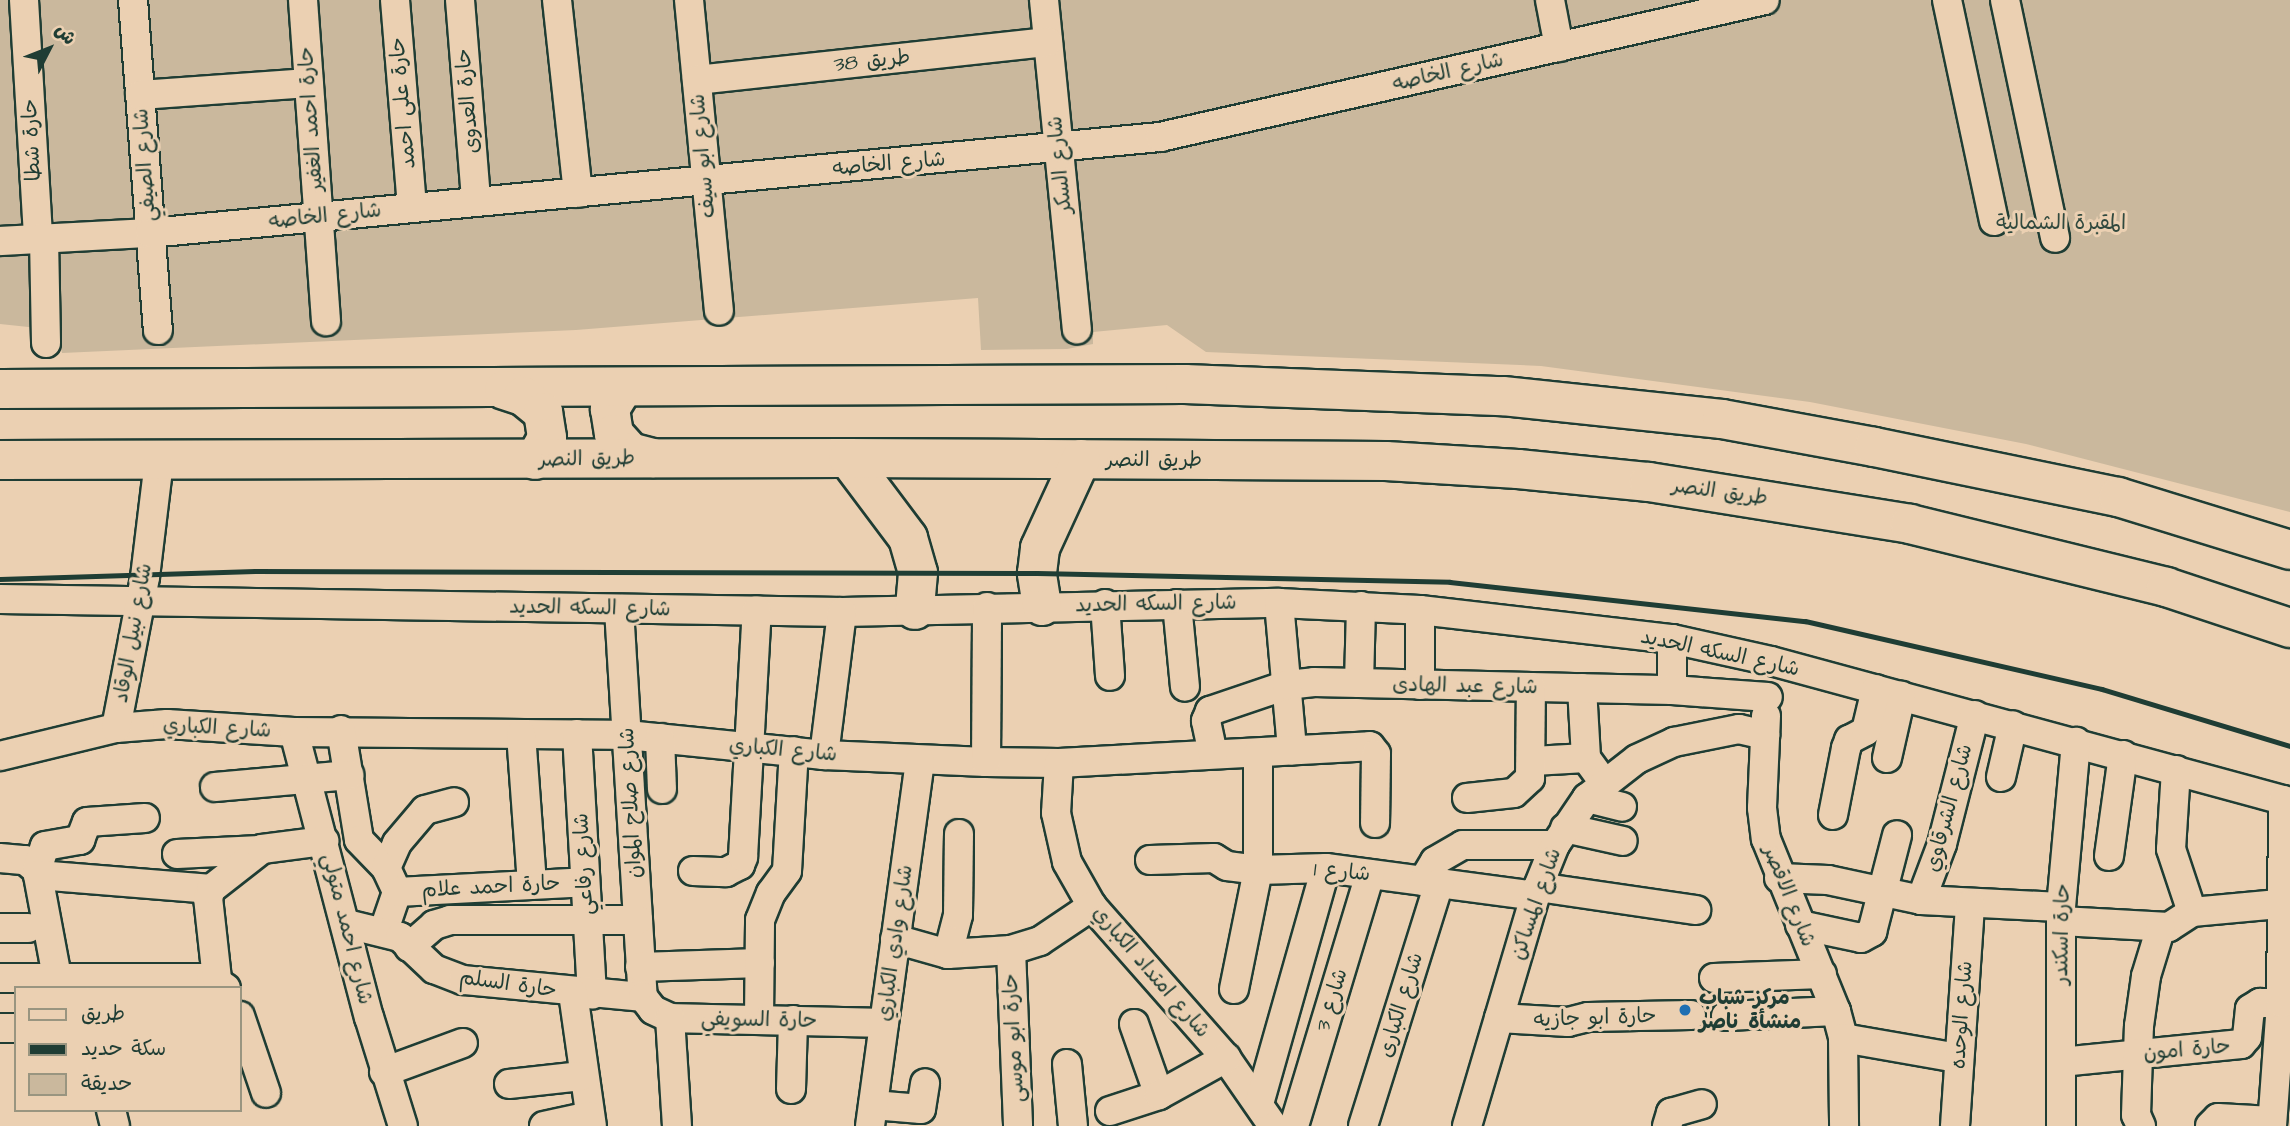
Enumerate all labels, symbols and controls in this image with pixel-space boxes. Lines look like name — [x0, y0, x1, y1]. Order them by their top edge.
north arrow — [14, 14, 84, 84]
text: ش — [48, 18, 82, 51]
street label: حارة على احمد — [385, 36, 421, 170]
street label: طريق 38 — [832, 44, 912, 78]
street label: حارة احمد الغفير — [293, 46, 329, 192]
street label: حارة العدوى — [451, 47, 485, 155]
street label: شارع الخاصه — [1390, 47, 1506, 97]
street label: شارع ابو سيف — [685, 93, 721, 219]
street label: حارة شطا — [17, 98, 47, 182]
street label: شارع الصيفي — [128, 108, 162, 222]
street label: شارع السكر — [1042, 115, 1078, 215]
street label: شارع الخاصه — [831, 147, 947, 181]
street label: شارع الخاصه — [267, 198, 383, 234]
park label: المقبرة الشمالية — [1996, 210, 2126, 236]
street label: طريق النصر — [539, 446, 635, 472]
street label: طريق النصر — [1106, 447, 1202, 473]
street label: طريق النصر — [1671, 473, 1769, 511]
street label: شارع نبيل الوقاد — [108, 561, 158, 705]
street label: شارع السكه الحديد — [1075, 590, 1237, 618]
street label: شارع السكه الحديد — [509, 594, 671, 622]
street label: شارع السكه الحديد — [1638, 624, 1802, 682]
street label: شارع عبد الهادى — [1392, 672, 1538, 700]
street label: شارع الكباري — [162, 713, 272, 743]
street label: شارع صلاح الموان — [614, 727, 648, 879]
street label: شارع الكباري — [728, 733, 838, 767]
street label: شارع الشرقاوي — [1920, 741, 1978, 875]
street label: شارع رفاعي — [569, 812, 599, 916]
street label: شارع الاقصر — [1757, 842, 1821, 950]
street label: شارع المساكن — [1505, 845, 1567, 963]
street label: شارع احمد متولي — [316, 851, 378, 1007]
street label: شارع 1 — [1313, 857, 1371, 887]
street label: شارع وادي الكباري — [872, 863, 918, 1023]
street label: حارة احمد علام — [421, 871, 561, 903]
street label: حارة اسكندر — [2049, 883, 2075, 985]
street label: شارع امتداد الكباري — [1087, 901, 1215, 1043]
street label: شارع الكبارى — [1373, 950, 1429, 1060]
street label: شارع الوحده — [1946, 960, 1978, 1070]
street label: حارة السلم — [458, 965, 558, 1003]
street label: شارع 3 — [1311, 965, 1353, 1035]
street label: حارة ابو موسى — [998, 973, 1030, 1103]
place label: مركز شباب منشأة ناصر — [1699, 985, 1801, 1035]
legend — [14, 986, 242, 1112]
text: طريق — [81, 999, 125, 1028]
marker: مركز شباب منشأة ناصر — [1677, 1002, 1693, 1018]
street label: حارة ابو جازيه — [1533, 1003, 1657, 1033]
street label: حارة السويفي — [701, 1006, 817, 1034]
text: سكة حديد — [81, 1034, 166, 1063]
street label: حارة امون — [2142, 1034, 2232, 1066]
text: حديقة — [81, 1069, 132, 1098]

